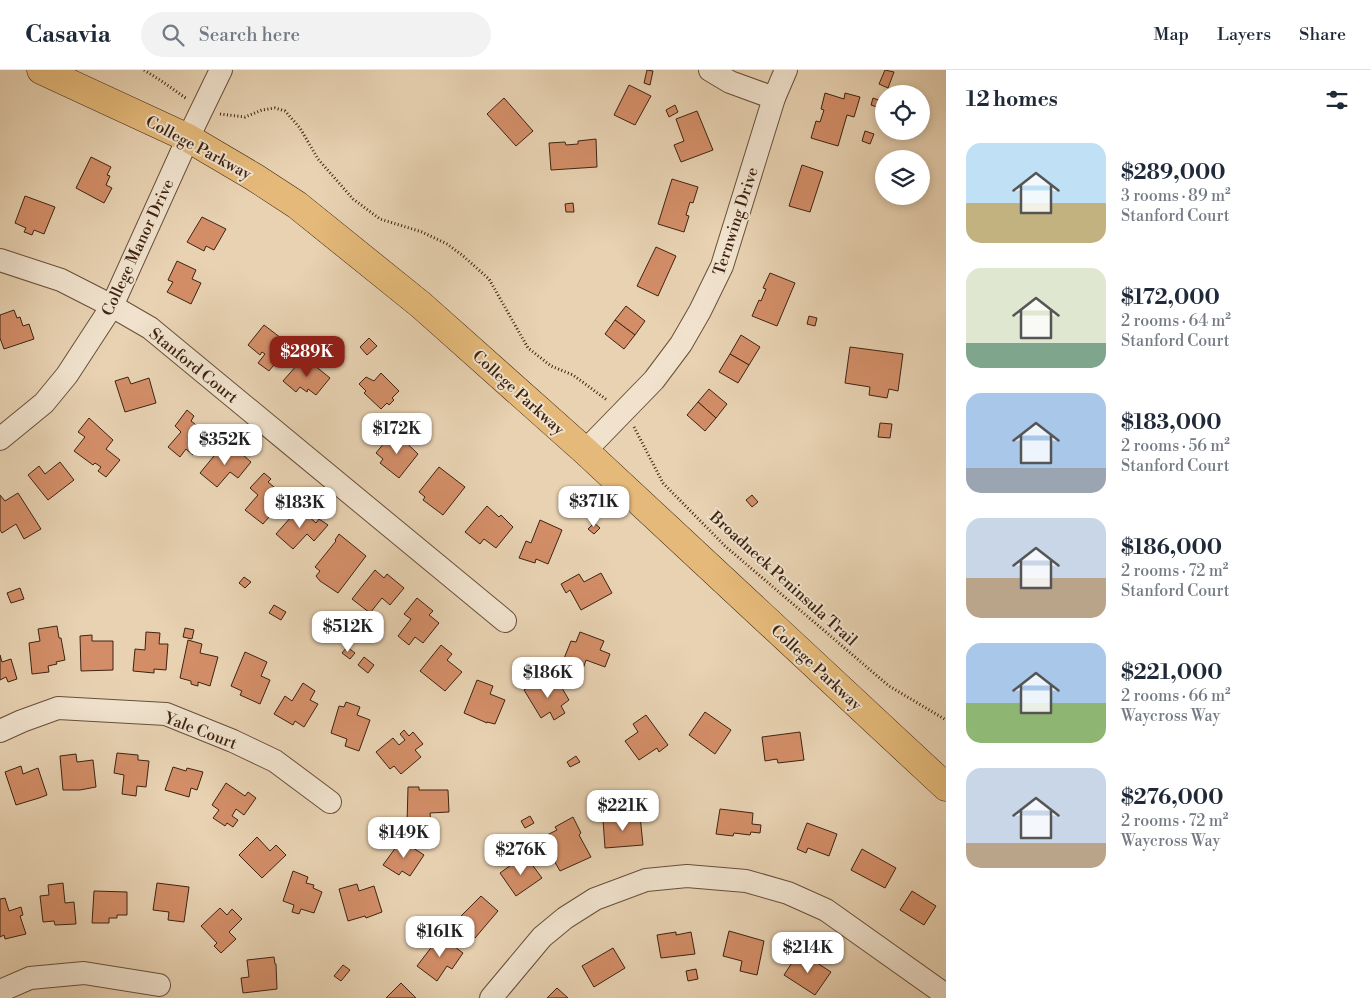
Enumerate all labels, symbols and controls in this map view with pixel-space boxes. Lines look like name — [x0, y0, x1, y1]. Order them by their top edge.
search box — [141, 12, 491, 57]
text: Casavia — [25, 20, 111, 50]
icon: search — [159, 21, 187, 49]
text: Search here — [199, 23, 300, 47]
text: Map — [1154, 23, 1189, 46]
text: Layers — [1217, 23, 1271, 46]
text: Share — [1299, 23, 1346, 46]
map controls — [875, 85, 930, 205]
button: locate — [875, 85, 930, 140]
icon: filters — [1323, 86, 1351, 114]
text: 12 homes — [966, 87, 1058, 113]
street label: College Parkway — [142, 112, 255, 184]
button: layers — [875, 150, 930, 205]
text: $289,000 — [1121, 160, 1225, 186]
icon: home — [1006, 163, 1066, 223]
street label: Ternwing Drive — [709, 165, 763, 278]
street label: College Manor Drive — [97, 176, 178, 319]
text: 3 rooms · 89 m² — [1121, 186, 1231, 206]
text: Stanford Court — [1121, 206, 1230, 226]
text: $172,000 — [1121, 285, 1220, 311]
icon: home — [1006, 288, 1066, 348]
text: 2 rooms · 64 m² — [1121, 311, 1231, 331]
street label: Stanford Court — [145, 324, 242, 408]
text: Stanford Court — [1121, 331, 1230, 351]
pin: $289K — [272, 336, 342, 378]
text: $289K — [281, 342, 333, 362]
street label: College Parkway — [468, 346, 569, 440]
text: $183,000 — [1121, 410, 1222, 436]
pin: $172K — [362, 412, 432, 455]
icon: home — [1006, 413, 1066, 473]
text: $172K — [373, 419, 421, 439]
pin: $352K — [190, 424, 260, 466]
text: $352K — [199, 430, 251, 450]
text: 2 rooms · 56 m² — [1121, 436, 1230, 456]
text: Stanford Court — [1121, 456, 1230, 476]
pin: $183K — [265, 486, 335, 529]
pin: $371K — [559, 486, 629, 528]
text: $371K — [569, 492, 619, 512]
text: $183K — [275, 493, 325, 513]
street label: Broadneck Peninsula Trail — [705, 507, 861, 650]
text: $186,000 — [1121, 535, 1222, 561]
icon: home — [1006, 538, 1066, 598]
text: 2 rooms · 72 m² — [1121, 561, 1228, 581]
text: Stanford Court — [1121, 581, 1230, 601]
pin: $512K — [313, 610, 383, 653]
text: $512K — [323, 617, 373, 637]
street label: College Parkway — [767, 620, 866, 715]
pin: $186K — [513, 656, 583, 699]
text: $221,000 — [1121, 660, 1223, 686]
text: $186K — [523, 663, 573, 683]
icon: home — [1006, 663, 1066, 723]
text: 2 rooms · 66 m² — [1121, 686, 1231, 706]
text: Waycross Way — [1121, 706, 1220, 726]
street label: Yale Court — [161, 708, 240, 754]
text: $276,000 — [1121, 785, 1223, 811]
icon: home — [1006, 788, 1066, 848]
pin: $221K — [588, 790, 658, 832]
text: $221K — [598, 796, 648, 816]
text: 2 rooms · 72 m² — [1121, 811, 1228, 831]
pin: $149K — [369, 816, 439, 859]
text: $149K — [379, 823, 429, 843]
text: Waycross Way — [1121, 831, 1220, 851]
pin: $276K — [486, 834, 556, 876]
text: $276K — [495, 840, 547, 860]
pin: $161K — [405, 916, 475, 958]
text: $161K — [417, 922, 463, 942]
pin: $214K — [773, 932, 843, 974]
text: $214K — [783, 938, 833, 958]

